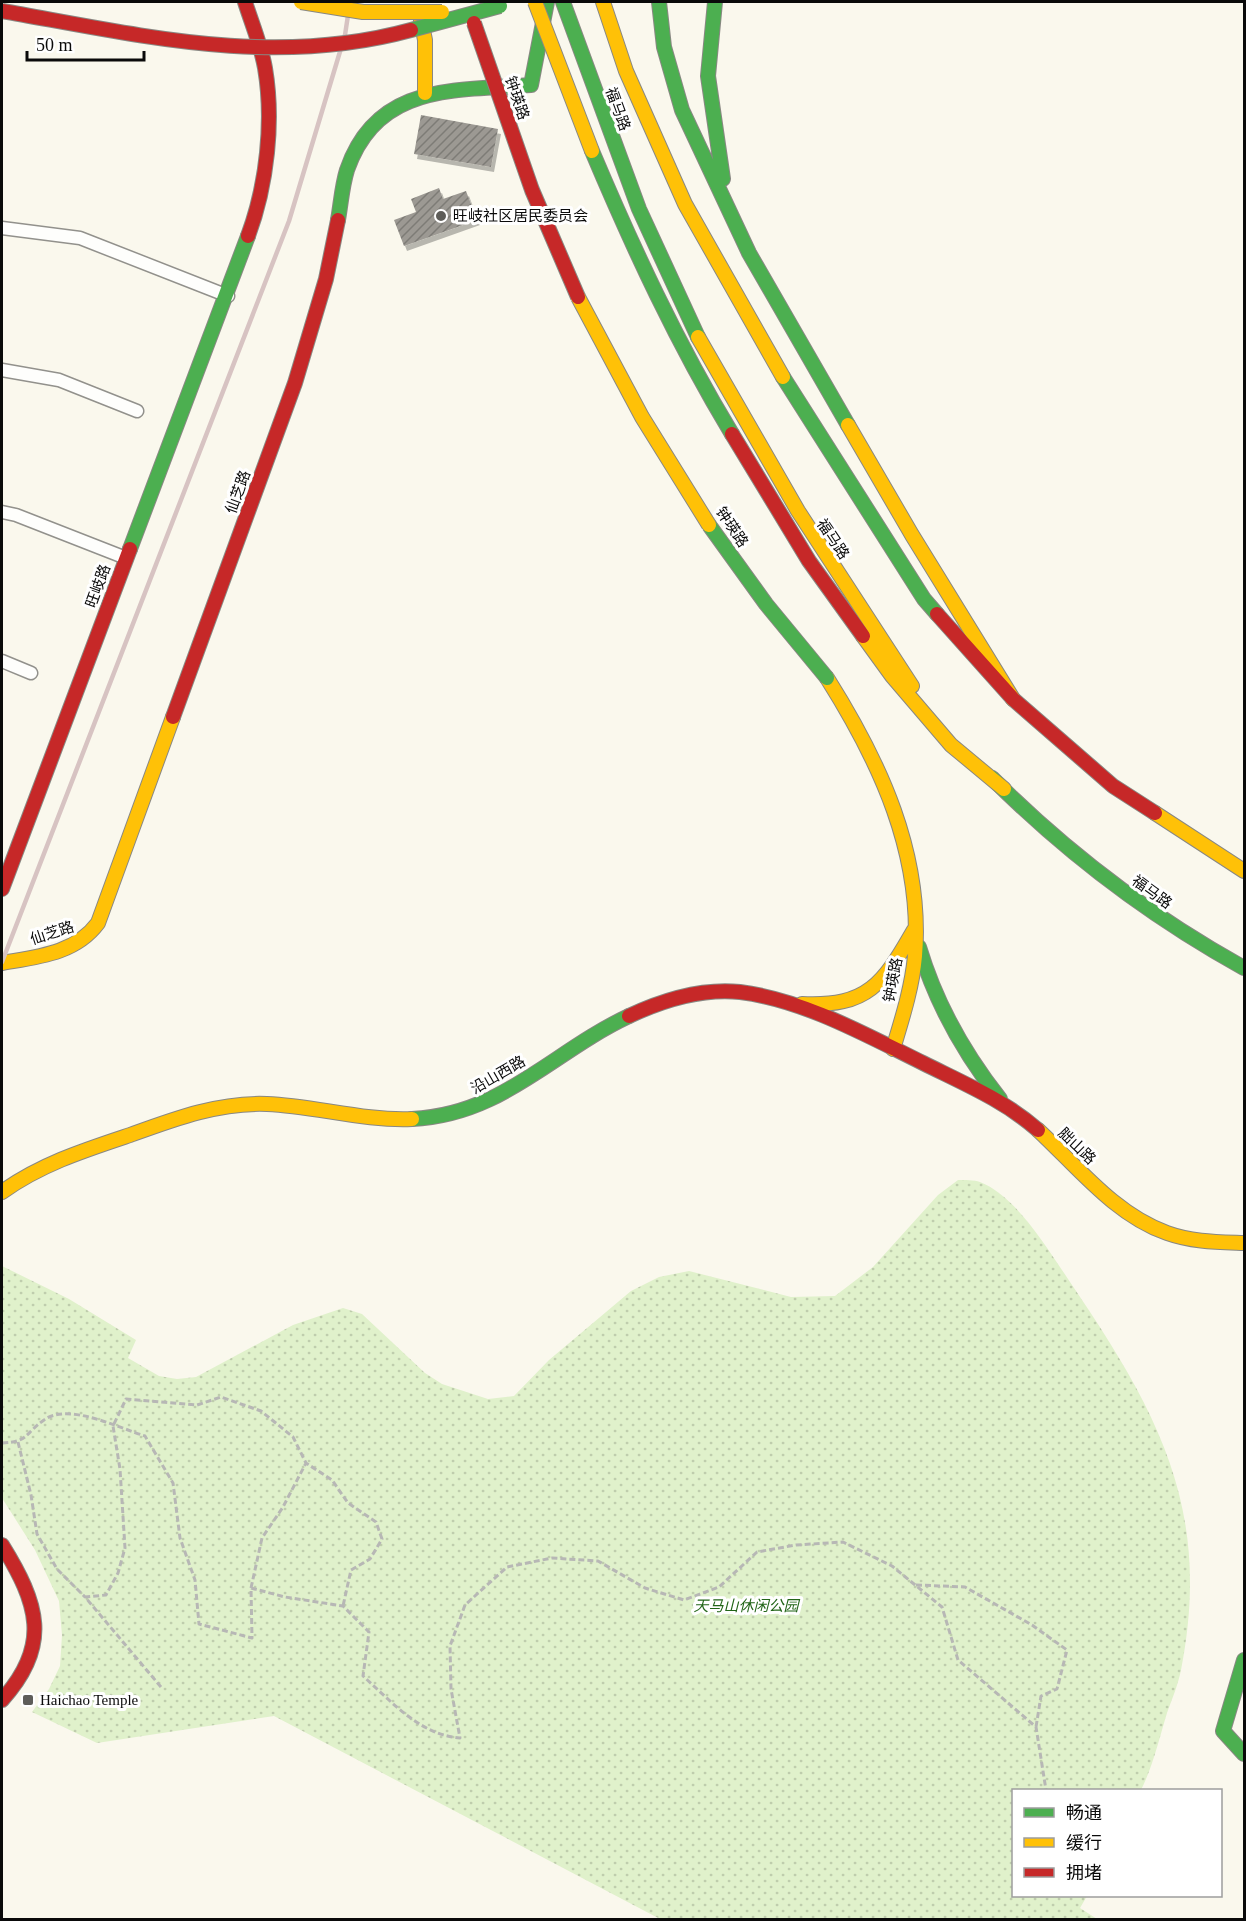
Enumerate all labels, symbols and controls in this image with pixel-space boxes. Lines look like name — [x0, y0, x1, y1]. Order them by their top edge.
scale bar — [27, 24, 144, 62]
text: 50 m — [36, 35, 73, 55]
street label: 钟瑛路 — [502, 74, 532, 122]
street label: 福马路 — [603, 85, 633, 133]
place label: 旺岐社区居民委员会 — [453, 208, 588, 224]
marker: 旺岐社区居民委员会 — [434, 209, 448, 223]
street label: 仙芝路 — [222, 468, 253, 516]
street label: 钟瑛路 — [713, 504, 751, 550]
street label: 福马路 — [814, 516, 852, 562]
street label: 旺岐路 — [83, 562, 113, 610]
street label: 福马路 — [1129, 872, 1175, 912]
street label: 仙芝路 — [28, 917, 76, 948]
street label: 钟瑛路 — [881, 956, 905, 1004]
street label: 沿山西路 — [468, 1053, 528, 1097]
street label: 胐山路 — [1055, 1125, 1099, 1167]
park label: 天马山休闲公园 — [693, 1598, 800, 1614]
place label: Haichao Temple — [40, 1692, 139, 1708]
marker: Haichao Temple — [21, 1693, 35, 1707]
legend — [1012, 1789, 1222, 1897]
text: 畅通 — [1066, 1803, 1102, 1823]
text: 缓行 — [1066, 1833, 1102, 1853]
text: 拥堵 — [1066, 1863, 1102, 1883]

